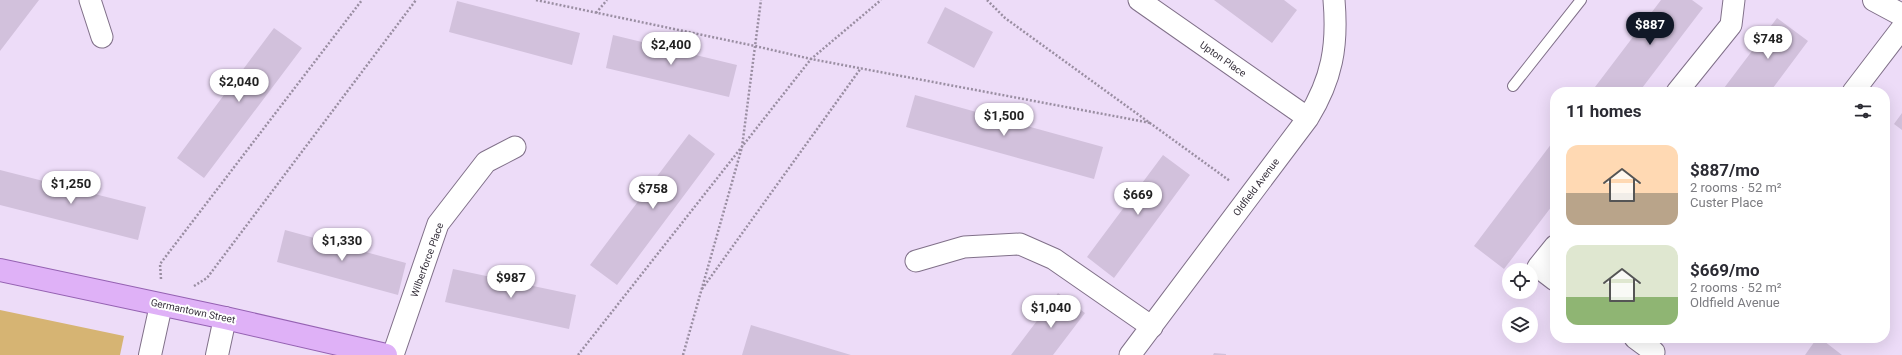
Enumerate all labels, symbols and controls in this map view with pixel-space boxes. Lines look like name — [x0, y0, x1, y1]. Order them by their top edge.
pin: $887 — [1626, 12, 1674, 46]
text: $887 — [1635, 17, 1665, 32]
pin: $748 — [1744, 26, 1792, 60]
text: $748 — [1753, 31, 1783, 46]
pin: $2,400 — [638, 32, 704, 66]
text: $2,400 — [651, 37, 691, 52]
street label: Upton Place — [1198, 39, 1248, 79]
pin: $2,040 — [206, 69, 272, 103]
text: $2,040 — [219, 74, 259, 89]
icon: filters — [1852, 100, 1874, 122]
text: 11 homes — [1566, 101, 1642, 121]
pin: $1,500 — [971, 103, 1037, 137]
text: $1,500 — [984, 108, 1024, 123]
street label: Oldfield Avenue — [1231, 156, 1281, 218]
text: $887/mo — [1690, 160, 1760, 180]
icon: home — [1598, 161, 1646, 209]
pin: $1,250 — [38, 171, 104, 205]
text: $1,250 — [51, 176, 91, 191]
pin: $758 — [629, 176, 677, 210]
text: 2 rooms · 52 m² — [1690, 180, 1782, 195]
text: $758 — [638, 181, 668, 196]
pin: $669 — [1114, 182, 1162, 216]
text: $669 — [1123, 187, 1153, 202]
text: Custer Place — [1690, 195, 1763, 210]
street label: Wilberforce Place — [408, 221, 446, 299]
pin: $1,330 — [309, 228, 375, 262]
text: $1,330 — [322, 233, 362, 248]
text: $669/mo — [1690, 260, 1760, 280]
icon: home — [1598, 261, 1646, 309]
map controls — [1502, 263, 1538, 343]
button: locate — [1502, 263, 1538, 299]
pin: $987 — [487, 265, 535, 299]
text: $987 — [496, 270, 526, 285]
text: 2 rooms · 52 m² — [1690, 280, 1782, 295]
pin: $1,040 — [1018, 295, 1084, 329]
text: Oldfield Avenue — [1690, 295, 1780, 310]
street label: Germantown Street — [150, 297, 236, 325]
text: $1,040 — [1031, 300, 1071, 315]
button: layers — [1502, 307, 1538, 343]

